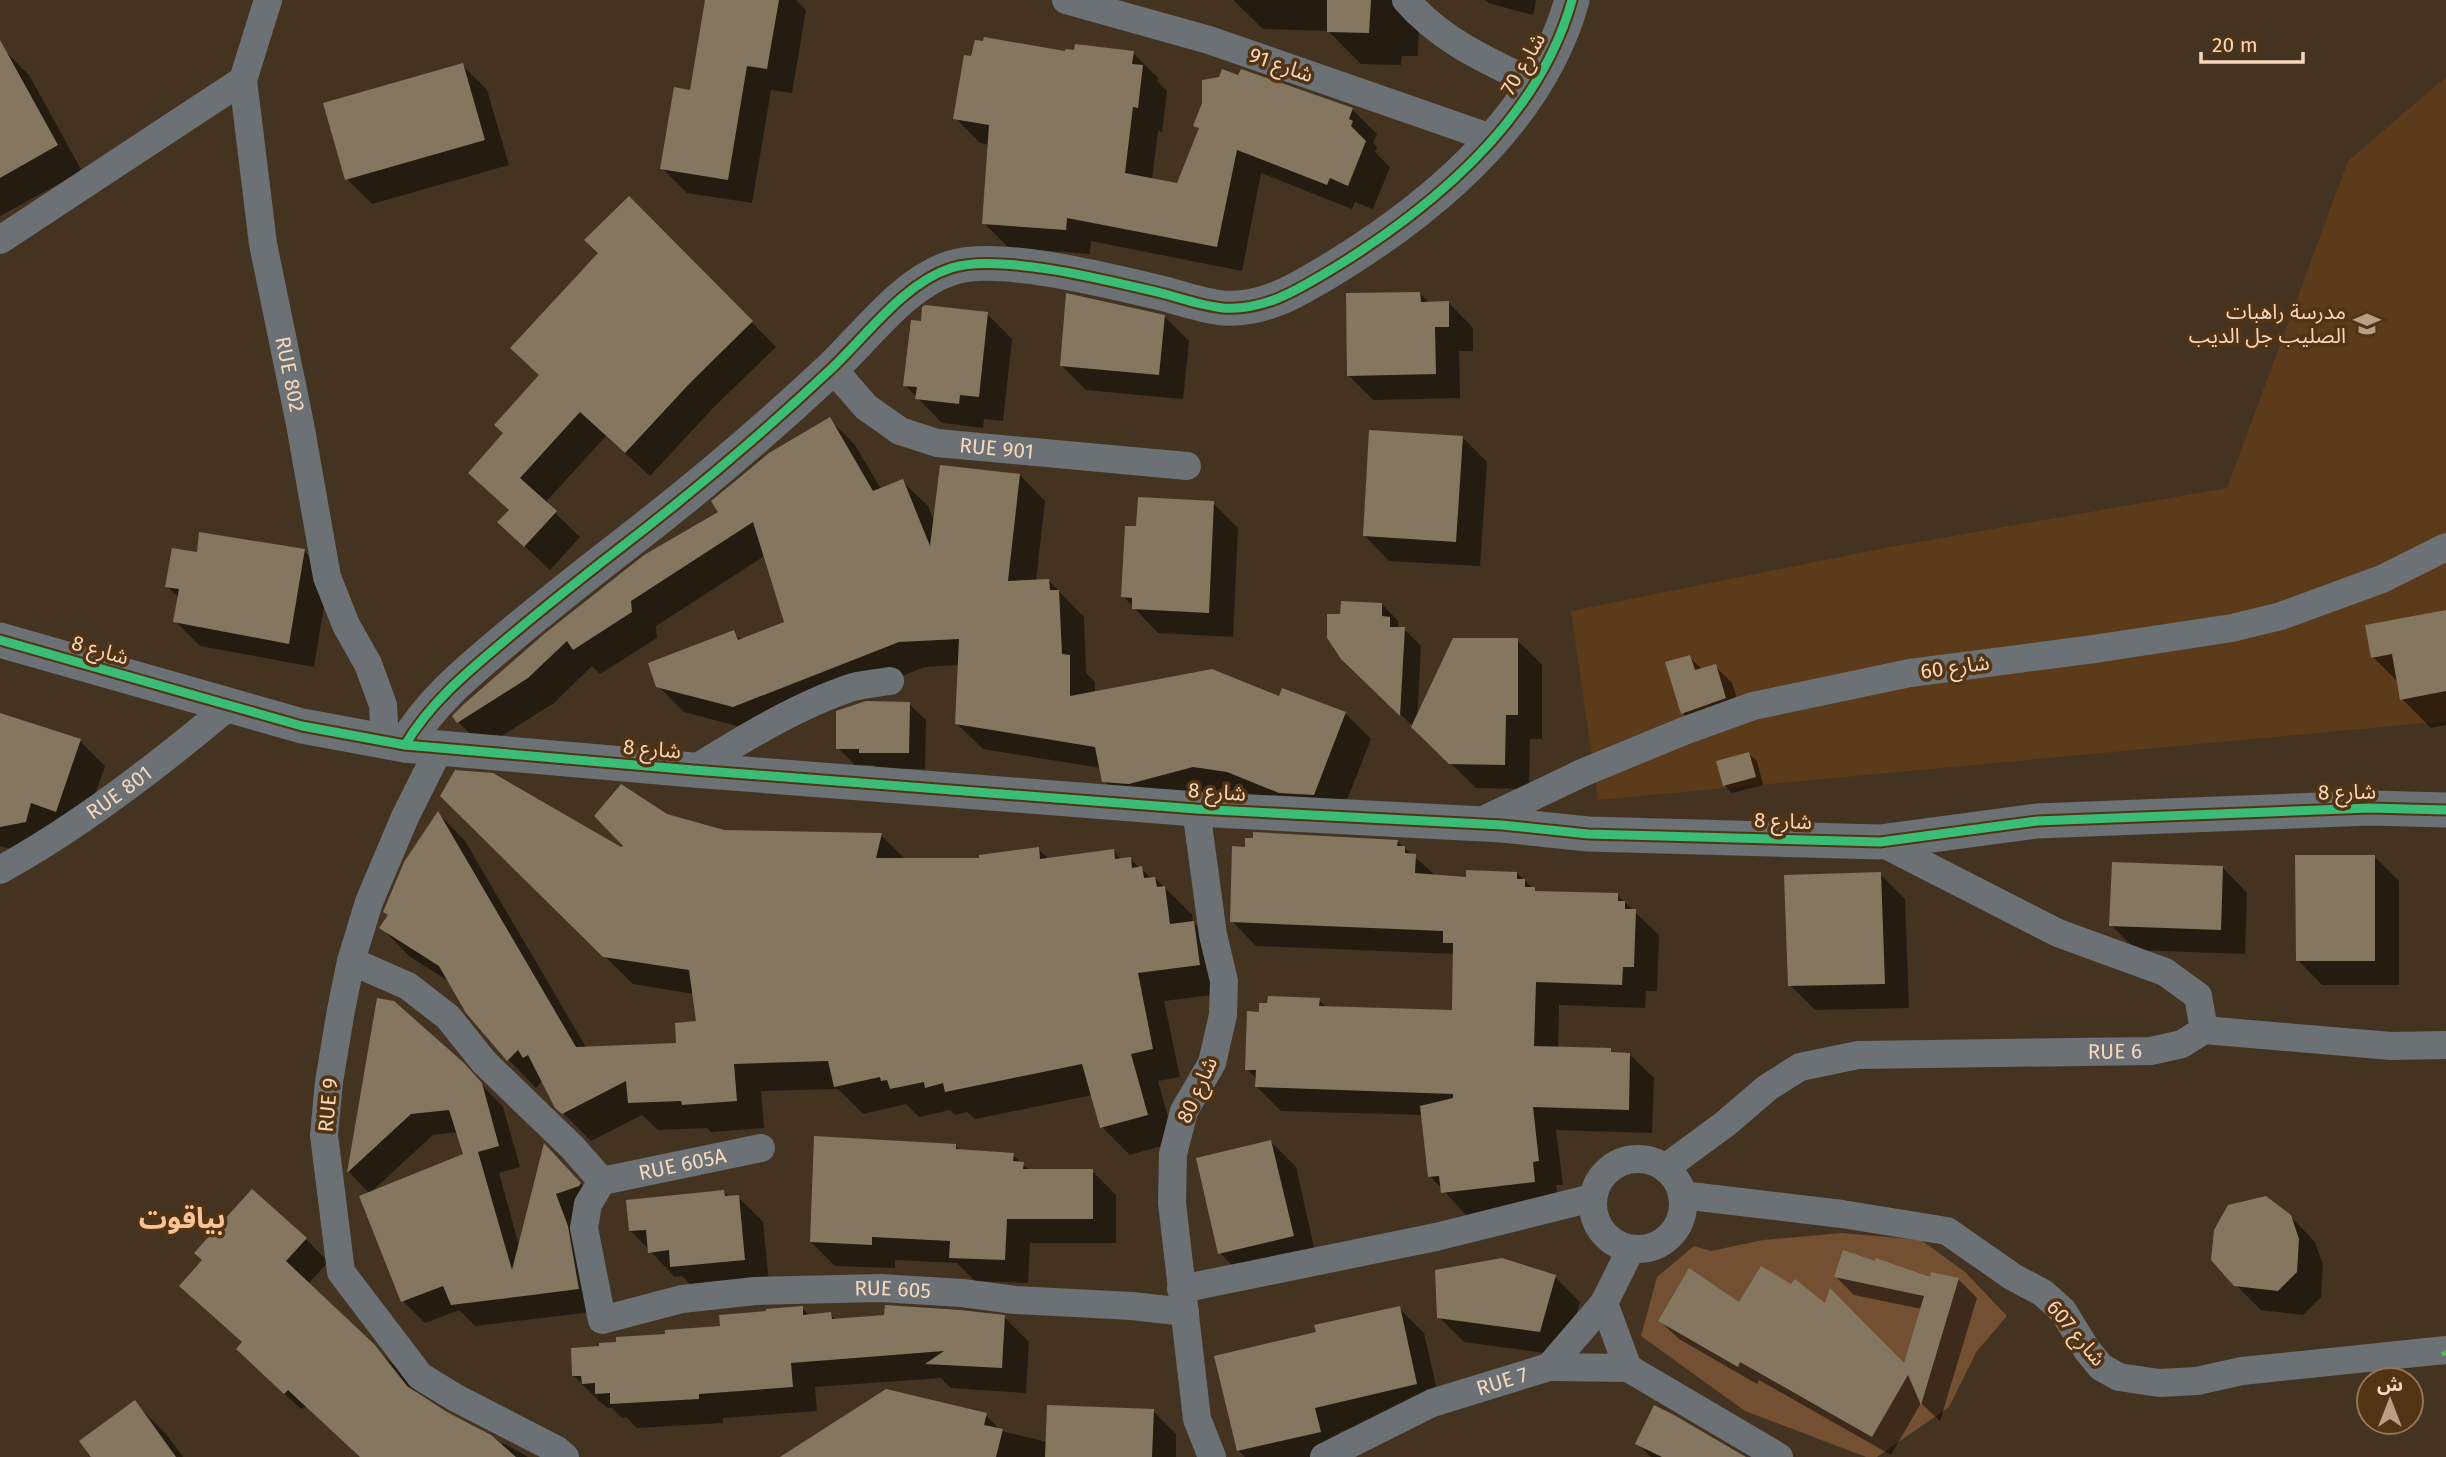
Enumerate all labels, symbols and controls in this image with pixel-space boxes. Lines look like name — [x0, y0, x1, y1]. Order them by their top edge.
scale bar — [2201, 21, 2302, 65]
street label: شارع 70 — [1495, 28, 1553, 101]
text: 20 m — [2212, 32, 2258, 58]
street label: شارع 91 — [1245, 42, 1317, 90]
place label: مدرسة راهبات الصليب جل الديب — [2189, 299, 2346, 349]
school or university icon: مدرسة راهبات الصليب جل الديب — [2352, 309, 2382, 339]
street label: RUE 802 — [269, 334, 310, 414]
street label: RUE 901 — [958, 432, 1035, 465]
street label: شارع 8 — [68, 629, 131, 672]
street label: شارع 60 — [1919, 649, 1991, 687]
street label: شارع 8 — [622, 734, 682, 766]
street label: RUE 801 — [81, 760, 157, 825]
street label: شارع 8 — [1187, 777, 1247, 809]
street label: شارع 8 — [2318, 778, 2376, 808]
street label: شارع 8 — [1753, 807, 1812, 837]
street label: RUE 6 — [2087, 1038, 2142, 1065]
street label: شارع 80 — [1171, 1053, 1225, 1128]
street label: RUE 9 — [313, 1077, 343, 1133]
street label: RUE 605A — [636, 1143, 728, 1186]
district label: بياقوت — [139, 1202, 225, 1235]
street label: RUE 605 — [854, 1275, 932, 1304]
street label: شارع 607 — [2039, 1295, 2111, 1373]
street label: RUE 7 — [1473, 1361, 1531, 1402]
north arrow — [2355, 1366, 2425, 1436]
text: ش — [2377, 1373, 2403, 1396]

